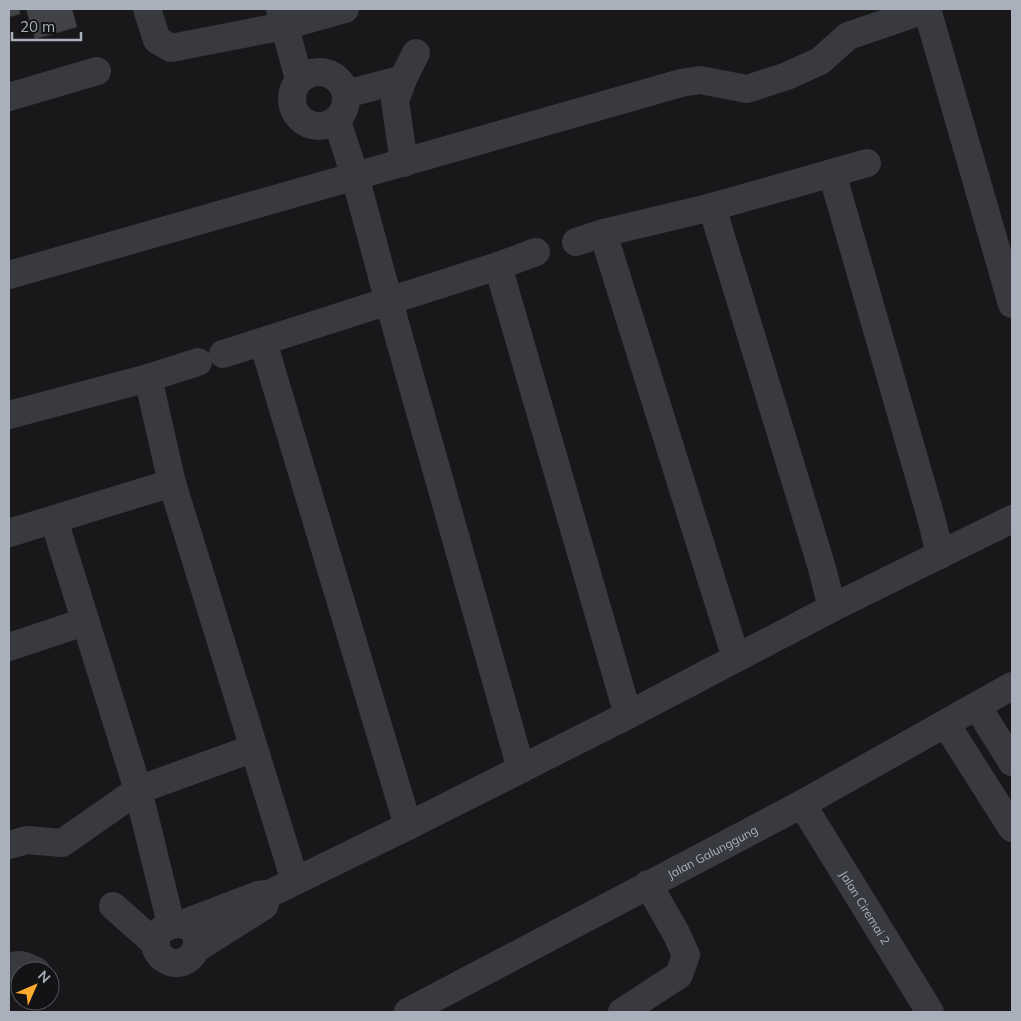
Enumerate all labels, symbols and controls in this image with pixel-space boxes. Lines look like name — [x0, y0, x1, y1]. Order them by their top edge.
scale bar — [12, 10, 81, 42]
text: 20 m — [20, 17, 55, 36]
street label: Jalan Galunggung — [665, 821, 760, 881]
street label: Jalan Ciremai 2 — [837, 867, 894, 947]
north arrow — [10, 961, 60, 1011]
text: N — [34, 967, 54, 987]

